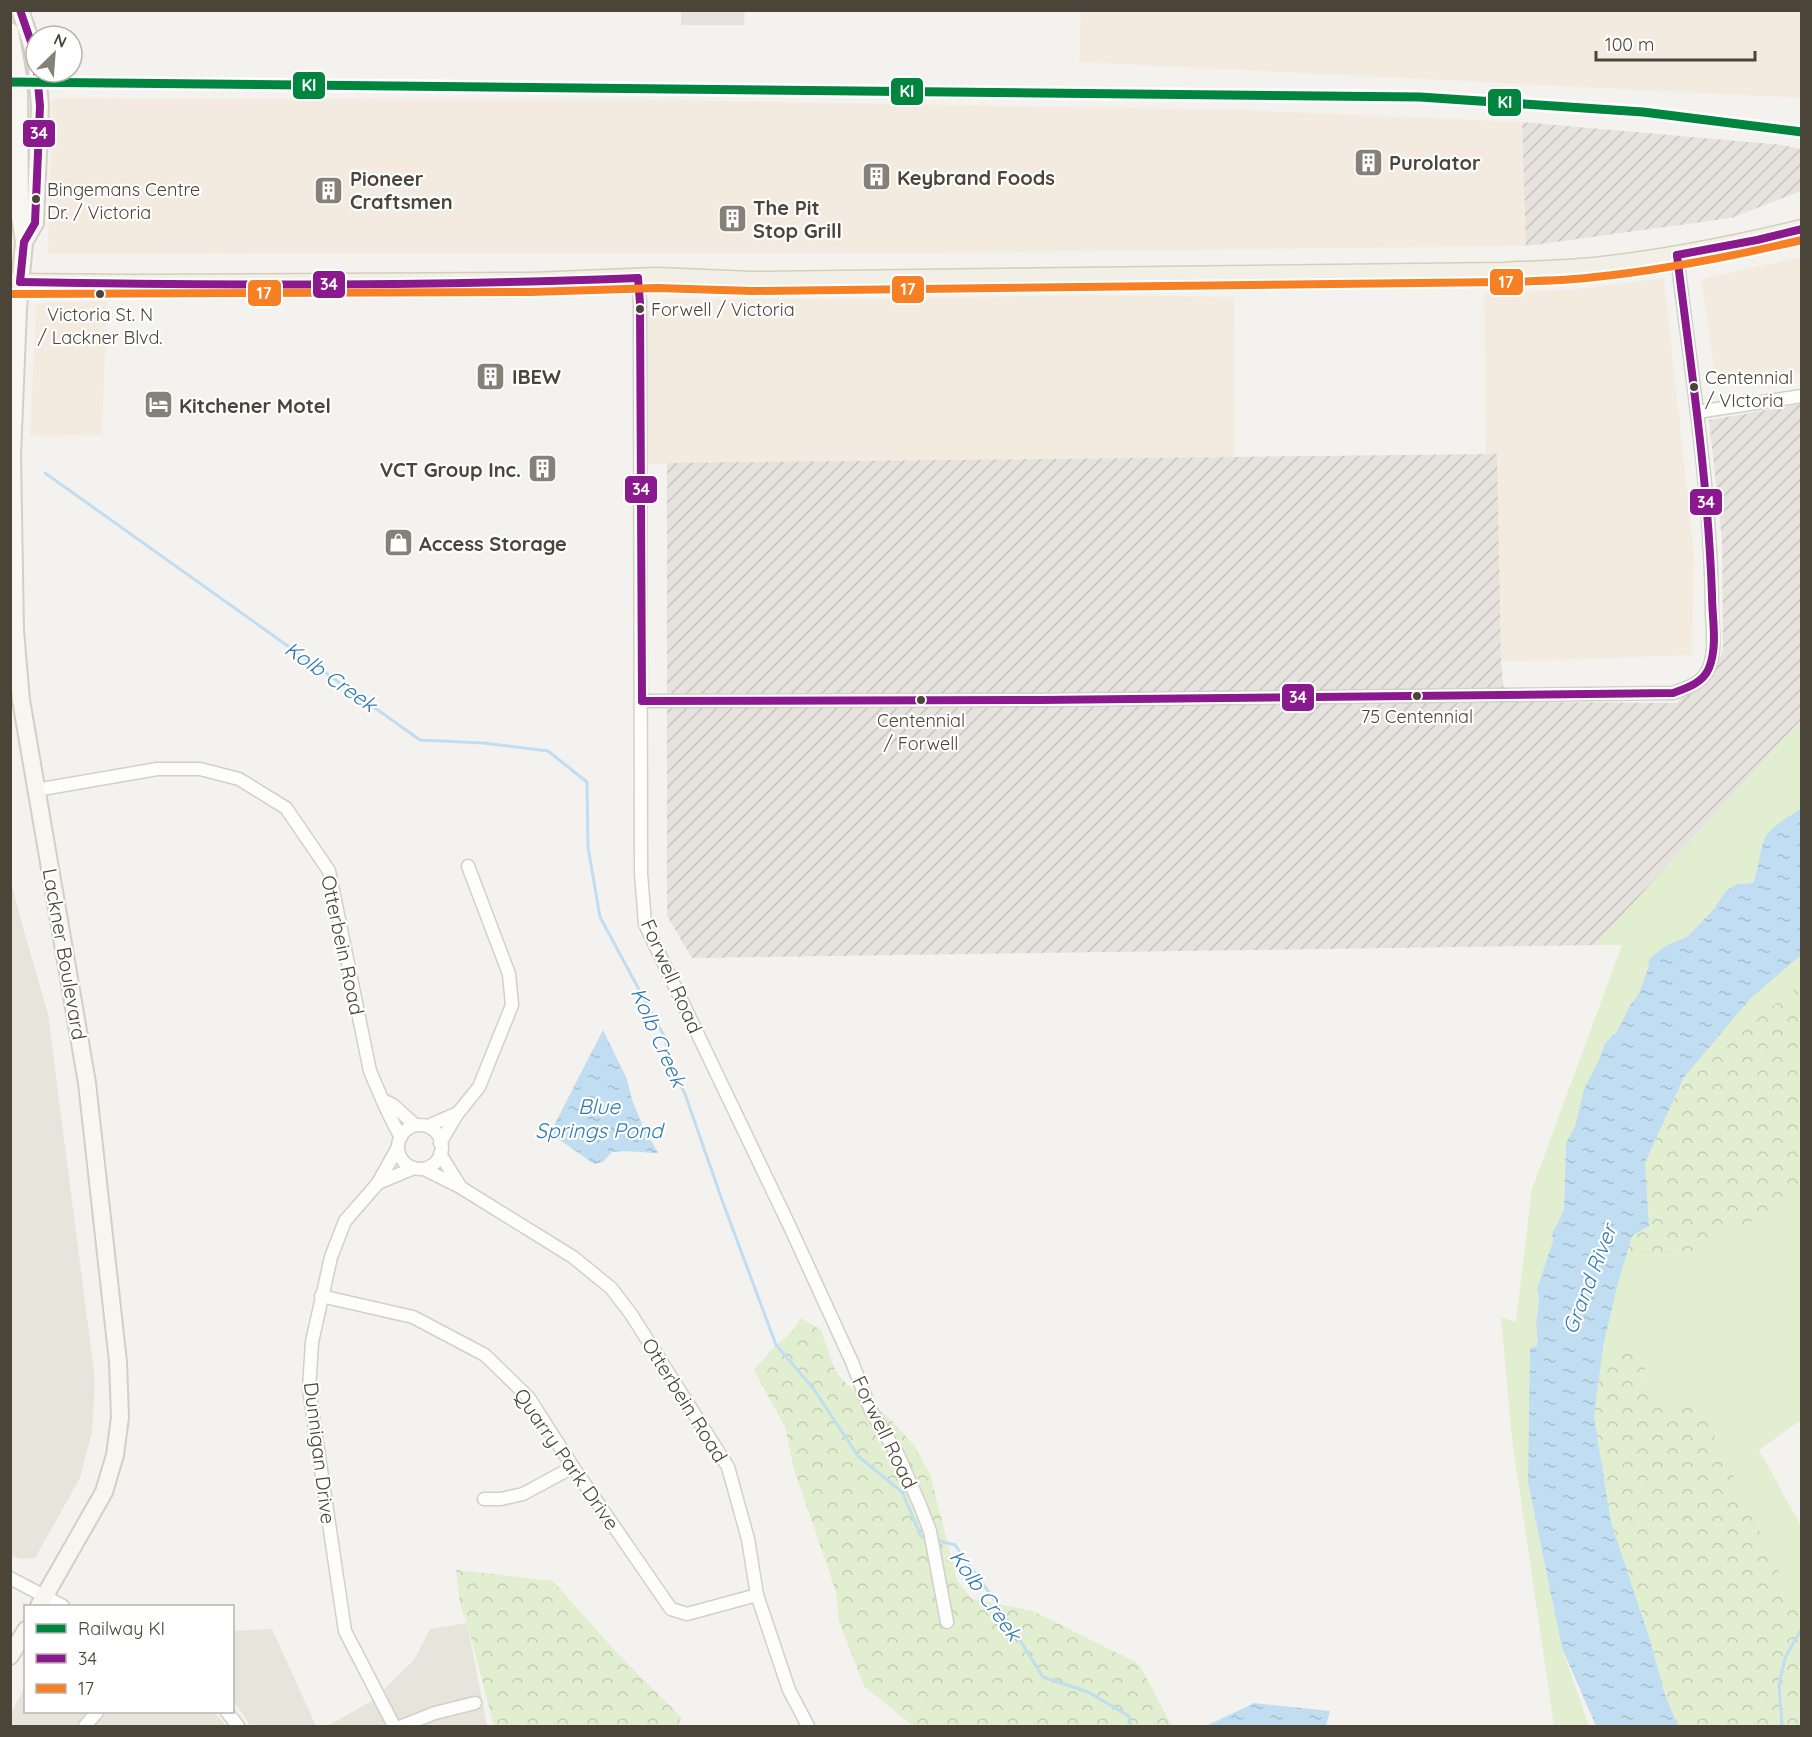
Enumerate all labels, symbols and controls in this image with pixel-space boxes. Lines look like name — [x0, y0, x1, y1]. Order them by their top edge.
north arrow — [24, 24, 84, 84]
scale bar — [1596, 24, 1755, 62]
text: N — [51, 29, 70, 52]
text: 100 m — [1605, 33, 1654, 56]
line badge: KI — [292, 71, 326, 100]
text: KI — [302, 75, 316, 95]
line badge: KI — [890, 77, 924, 106]
text: KI — [900, 81, 914, 101]
line badge: KI — [1487, 88, 1522, 117]
text: KI — [1498, 92, 1512, 112]
line badge: 34 — [22, 119, 56, 148]
text: 34 — [30, 123, 49, 143]
building icon: Purolator — [1352, 146, 1384, 178]
place label: Purolator — [1389, 150, 1481, 175]
building icon: Keybrand Foods — [860, 161, 892, 193]
place label: Keybrand Foods — [897, 165, 1055, 190]
place label: Pioneer Craftsmen — [350, 166, 453, 214]
building icon: Pioneer Craftsmen — [313, 174, 345, 206]
place label: Bingemans Centre Dr. / Victoria — [47, 178, 200, 224]
marker: Bingemans Centre Dr. / Victoria — [30, 193, 42, 205]
place label: The Pit Stop Grill — [753, 195, 842, 243]
building icon: The Pit Stop Grill — [716, 202, 748, 234]
line badge: 17 — [1489, 268, 1524, 296]
line badge: 34 — [312, 270, 346, 299]
text: 17 — [1498, 272, 1514, 292]
text: 34 — [320, 274, 339, 294]
line badge: 17 — [891, 275, 925, 304]
line badge: 17 — [247, 279, 282, 307]
text: 17 — [900, 279, 916, 299]
text: 17 — [256, 283, 272, 303]
marker: Victoria St. N / Lackner Blvd. — [94, 288, 106, 300]
place label: Forwell / Victoria — [651, 298, 795, 321]
place label: Victoria St. N / Lackner Blvd. — [37, 303, 163, 349]
marker: Forwell / Victoria — [634, 303, 646, 315]
building icon: IBEW — [475, 360, 507, 392]
place label: IBEW — [512, 364, 561, 389]
place label: Centennial / VIctoria — [1705, 366, 1793, 412]
marker: Centennial / VIctoria — [1688, 381, 1700, 393]
hotel icon: Kitchener Motel — [142, 389, 174, 421]
place label: Kitchener Motel — [179, 393, 331, 418]
building icon: VCT Group Inc. — [526, 453, 558, 485]
place label: VCT Group Inc. — [380, 457, 521, 482]
line badge: 34 — [624, 475, 658, 504]
text: 34 — [632, 479, 651, 499]
line badge: 34 — [1689, 488, 1723, 516]
text: 34 — [1697, 492, 1716, 512]
shop icon: Access Storage — [382, 527, 414, 559]
place label: Access Storage — [419, 531, 567, 556]
water label: Kolb Creek — [280, 635, 383, 718]
line badge: 34 — [1281, 683, 1315, 712]
text: 34 — [1289, 687, 1308, 707]
marker: 75 Centennial — [1411, 690, 1423, 702]
marker: Centennial / Forwell — [915, 694, 927, 706]
place label: 75 Centennial — [1361, 705, 1473, 728]
place label: Centennial / Forwell — [877, 709, 965, 755]
street label: Lackner Boulevard — [38, 866, 92, 1042]
street label: Otterbein Road — [316, 873, 370, 1017]
street label: Forwell Road — [636, 915, 708, 1037]
water label: Kolb Creek — [626, 983, 693, 1092]
water label: Blue Springs Pond — [535, 1093, 665, 1143]
water label: Grand River — [1556, 1218, 1623, 1337]
street label: Otterbein Road — [637, 1333, 733, 1467]
street label: Forwell Road — [847, 1372, 923, 1492]
street label: Dunnigan Drive — [299, 1381, 341, 1525]
street label: Quarry Park Drive — [509, 1383, 625, 1535]
water label: Kolb Creek — [944, 1544, 1029, 1647]
legend — [24, 1605, 234, 1713]
text: Railway KI — [78, 1617, 165, 1640]
text: 34 — [78, 1647, 97, 1670]
text: 17 — [78, 1677, 94, 1700]

